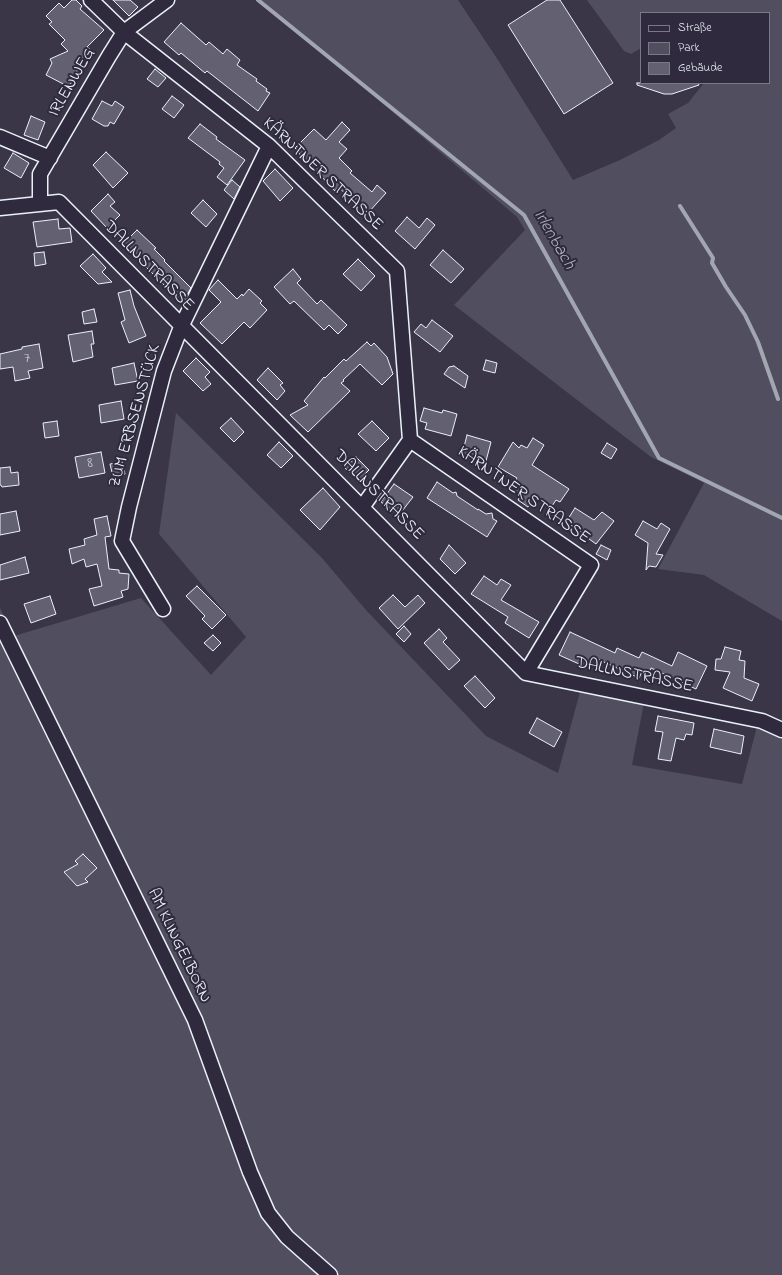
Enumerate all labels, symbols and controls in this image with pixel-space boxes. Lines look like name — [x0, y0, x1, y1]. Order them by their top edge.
legend — [640, 12, 770, 84]
text: Straße — [678, 19, 712, 37]
text: Park — [678, 39, 700, 57]
street label: IRLENWEG — [45, 45, 101, 121]
text: Gebäude — [678, 59, 722, 77]
street label: KÄRNTNER STRASSE — [257, 114, 387, 236]
water label: Irlenbach — [527, 206, 579, 274]
street label: DALLNSTRASSE — [98, 217, 198, 317]
street label: ZUM ERBSENSTÜCK — [106, 342, 166, 490]
house number: 7 — [24, 351, 30, 369]
street label: KÄRNTNER STRASSE — [453, 442, 593, 550]
street label: DALLNSTRASSE — [328, 446, 428, 546]
house number: 8 — [87, 456, 93, 474]
street label: DALLNSTRASSE — [573, 654, 695, 698]
street label: AM KLINGELBORN — [141, 885, 215, 1007]

